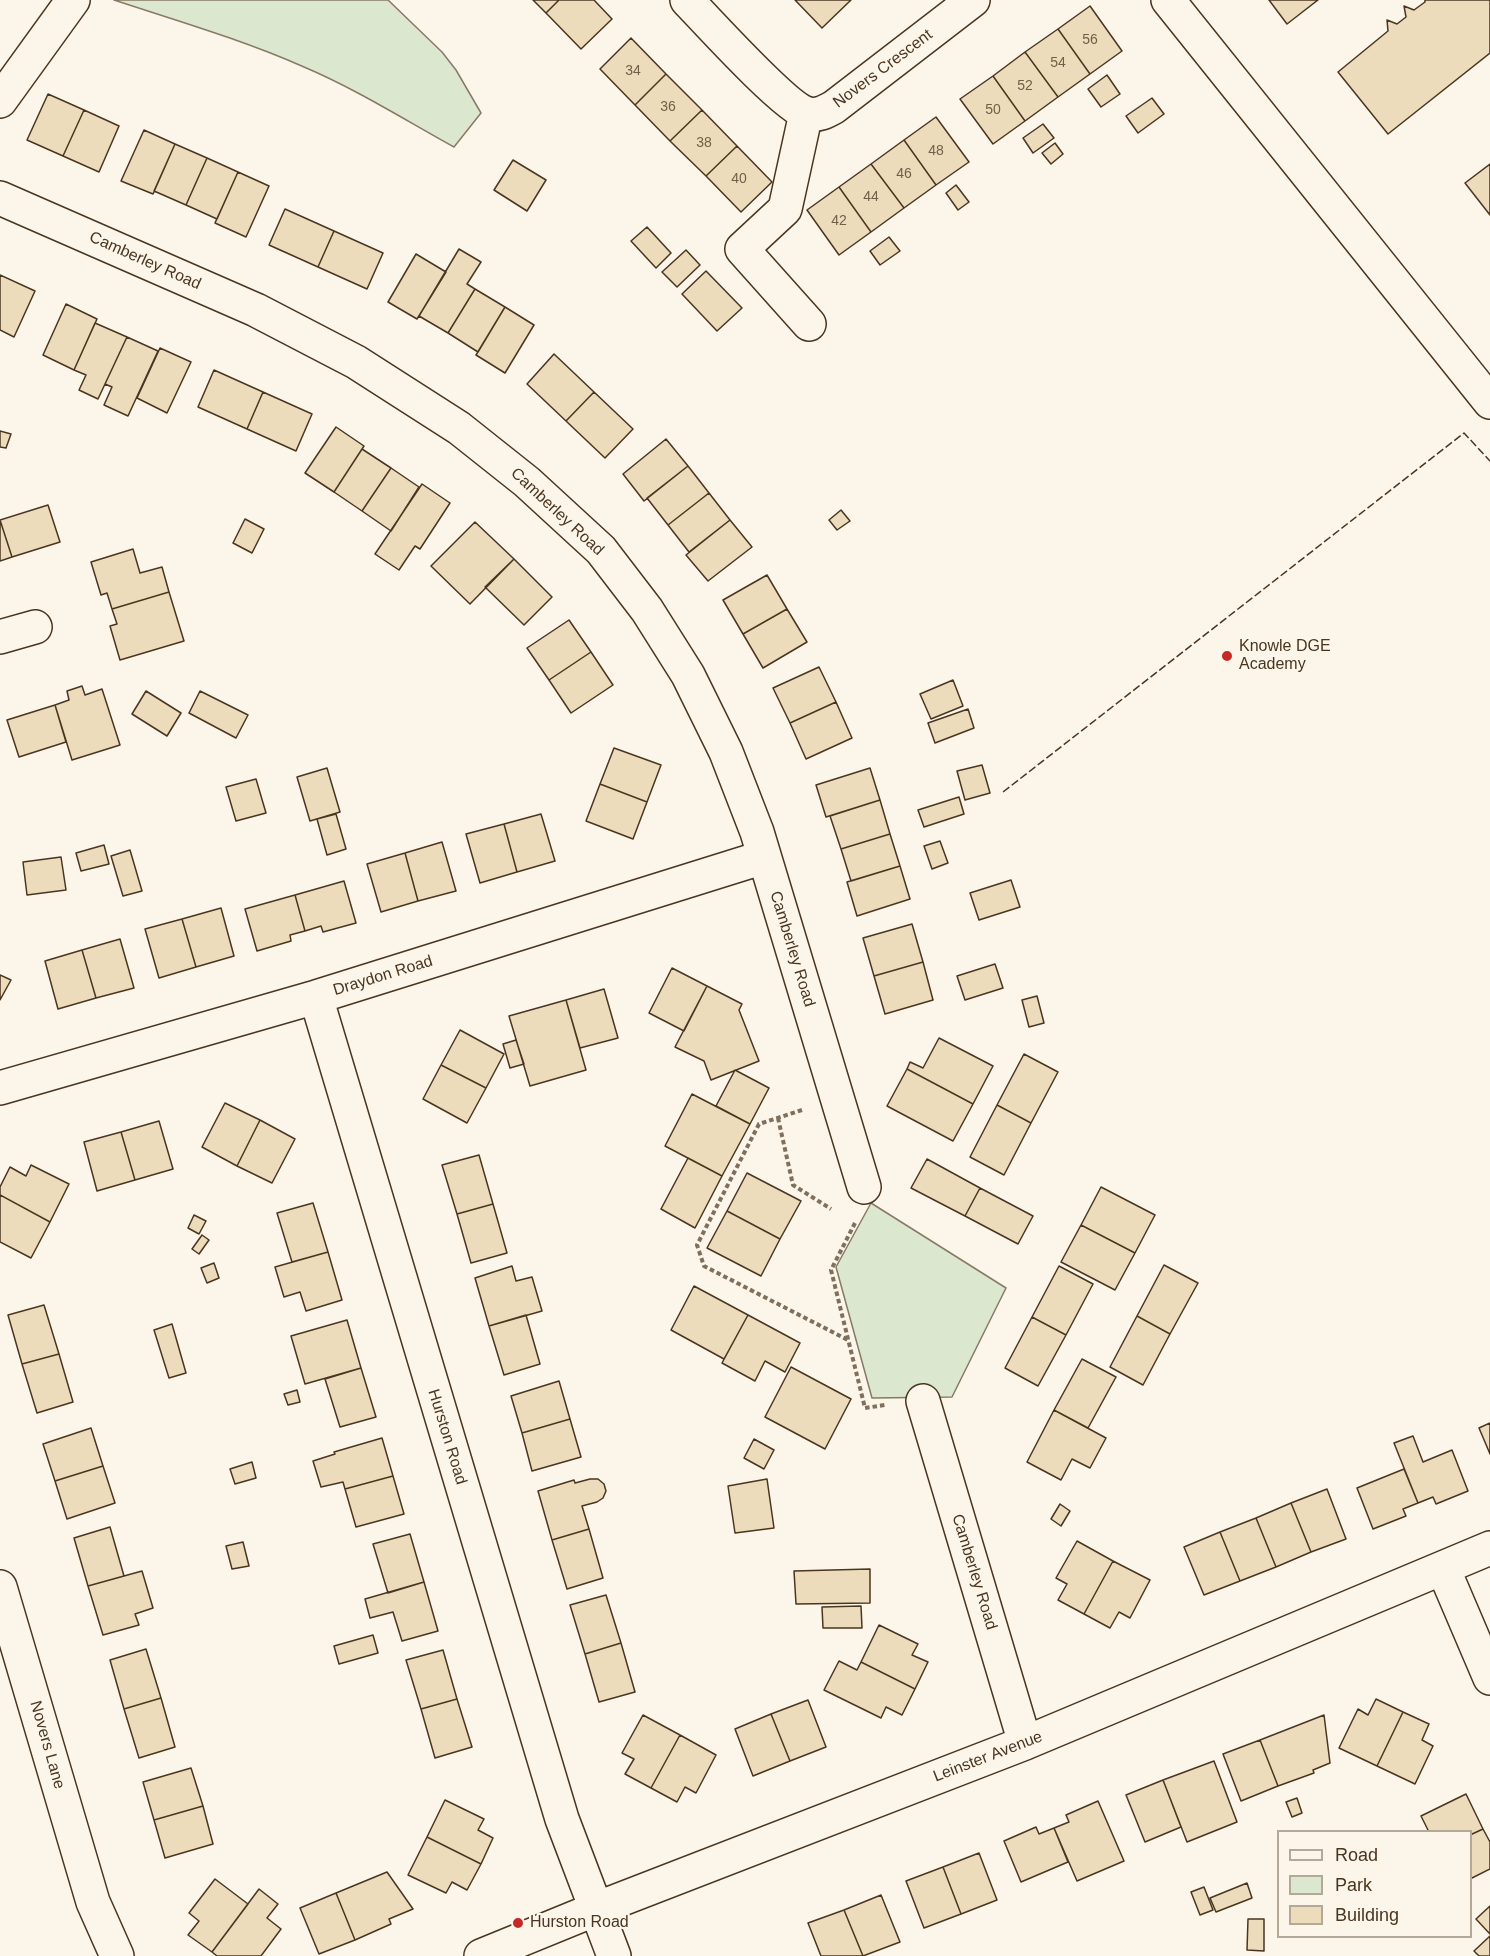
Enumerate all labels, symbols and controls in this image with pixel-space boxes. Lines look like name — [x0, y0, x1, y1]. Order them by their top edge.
street label: Novers Crescent — [830, 25, 936, 113]
house number: 56 — [1082, 32, 1098, 48]
house number: 54 — [1050, 55, 1066, 71]
house number: 34 — [625, 63, 641, 79]
house number: 52 — [1017, 78, 1033, 94]
house number: 36 — [660, 99, 676, 115]
house number: 50 — [985, 102, 1001, 118]
house number: 38 — [696, 135, 712, 151]
house number: 48 — [928, 143, 944, 159]
house number: 46 — [896, 166, 912, 182]
house number: 40 — [731, 171, 747, 187]
house number: 44 — [863, 189, 879, 205]
house number: 42 — [831, 213, 847, 229]
street label: Camberley Road — [86, 228, 204, 294]
street label: Camberley Road — [507, 464, 607, 560]
place label: Knowle DGE Academy — [1239, 637, 1331, 675]
marker: Knowle DGE Academy — [1220, 649, 1234, 663]
street label: Camberley Road — [765, 889, 819, 1009]
street label: Draydon Road — [331, 952, 435, 1000]
street label: Hurston Road — [423, 1387, 471, 1487]
street label: Camberley Road — [947, 1512, 1001, 1632]
street label: Novers Lane — [25, 1699, 69, 1791]
street label: Leinster Avenue — [931, 1727, 1045, 1787]
legend — [1277, 1830, 1472, 1938]
text: Road — [1335, 1845, 1378, 1865]
text: Park — [1335, 1875, 1372, 1895]
text: Building — [1335, 1905, 1399, 1925]
place label: Hurston Road — [530, 1913, 629, 1933]
marker: Hurston Road — [511, 1916, 525, 1930]

